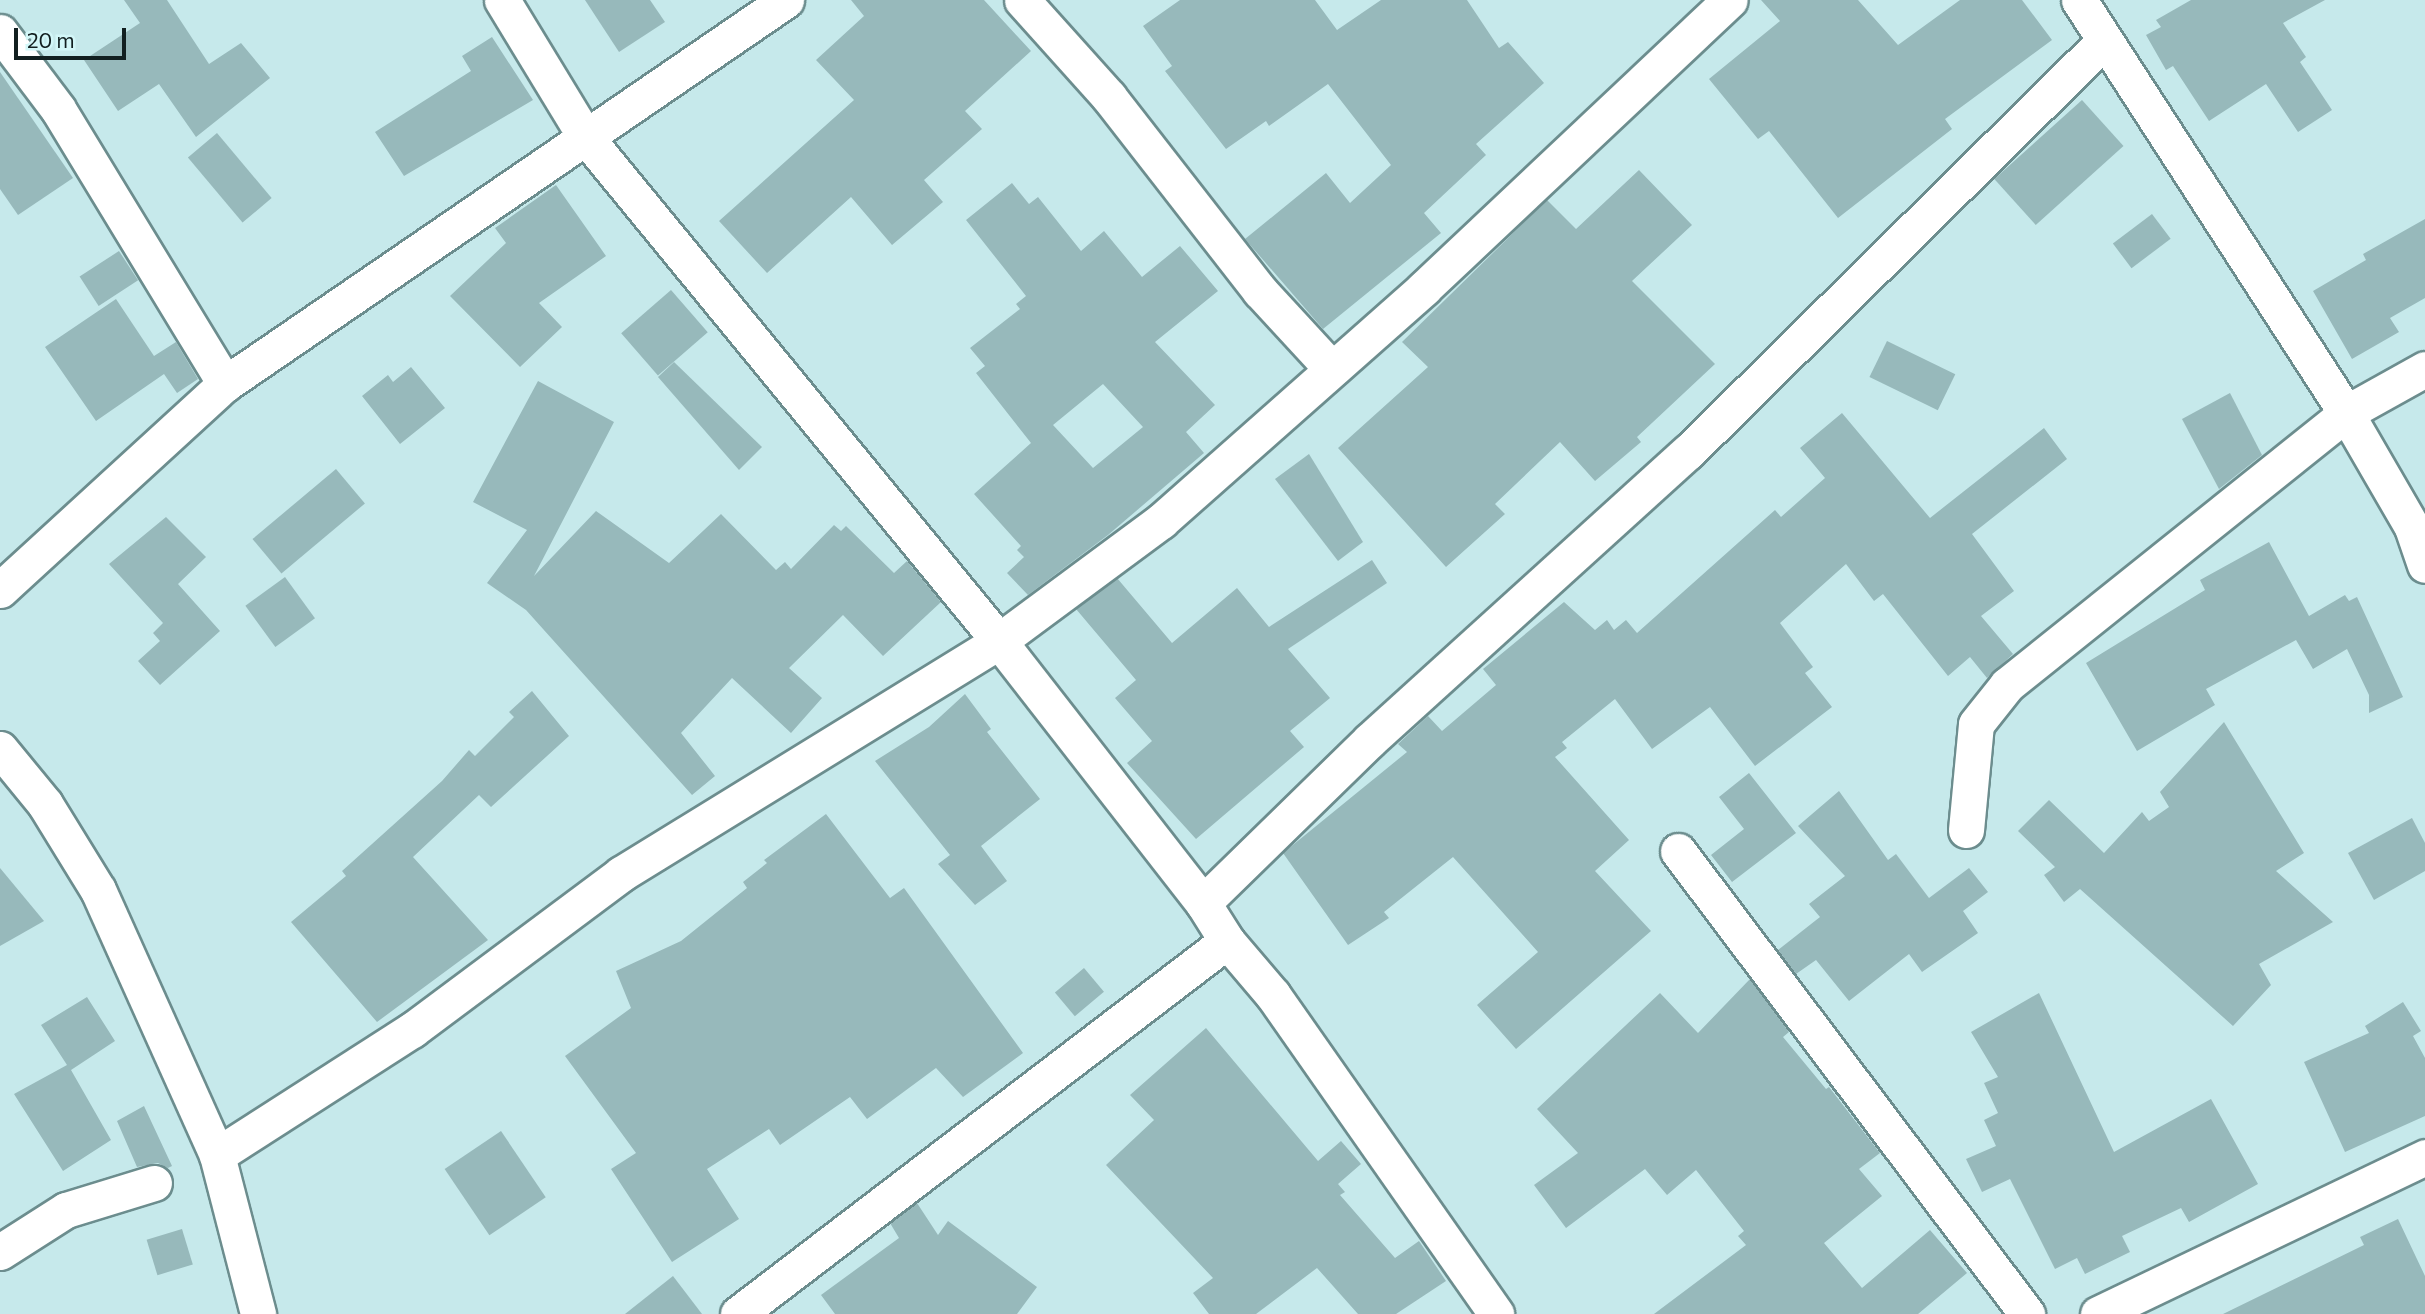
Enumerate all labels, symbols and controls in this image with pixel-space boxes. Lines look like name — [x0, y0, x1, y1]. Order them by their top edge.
scale bar — [18, 14, 130, 58]
text: 20 m — [27, 27, 75, 52]

